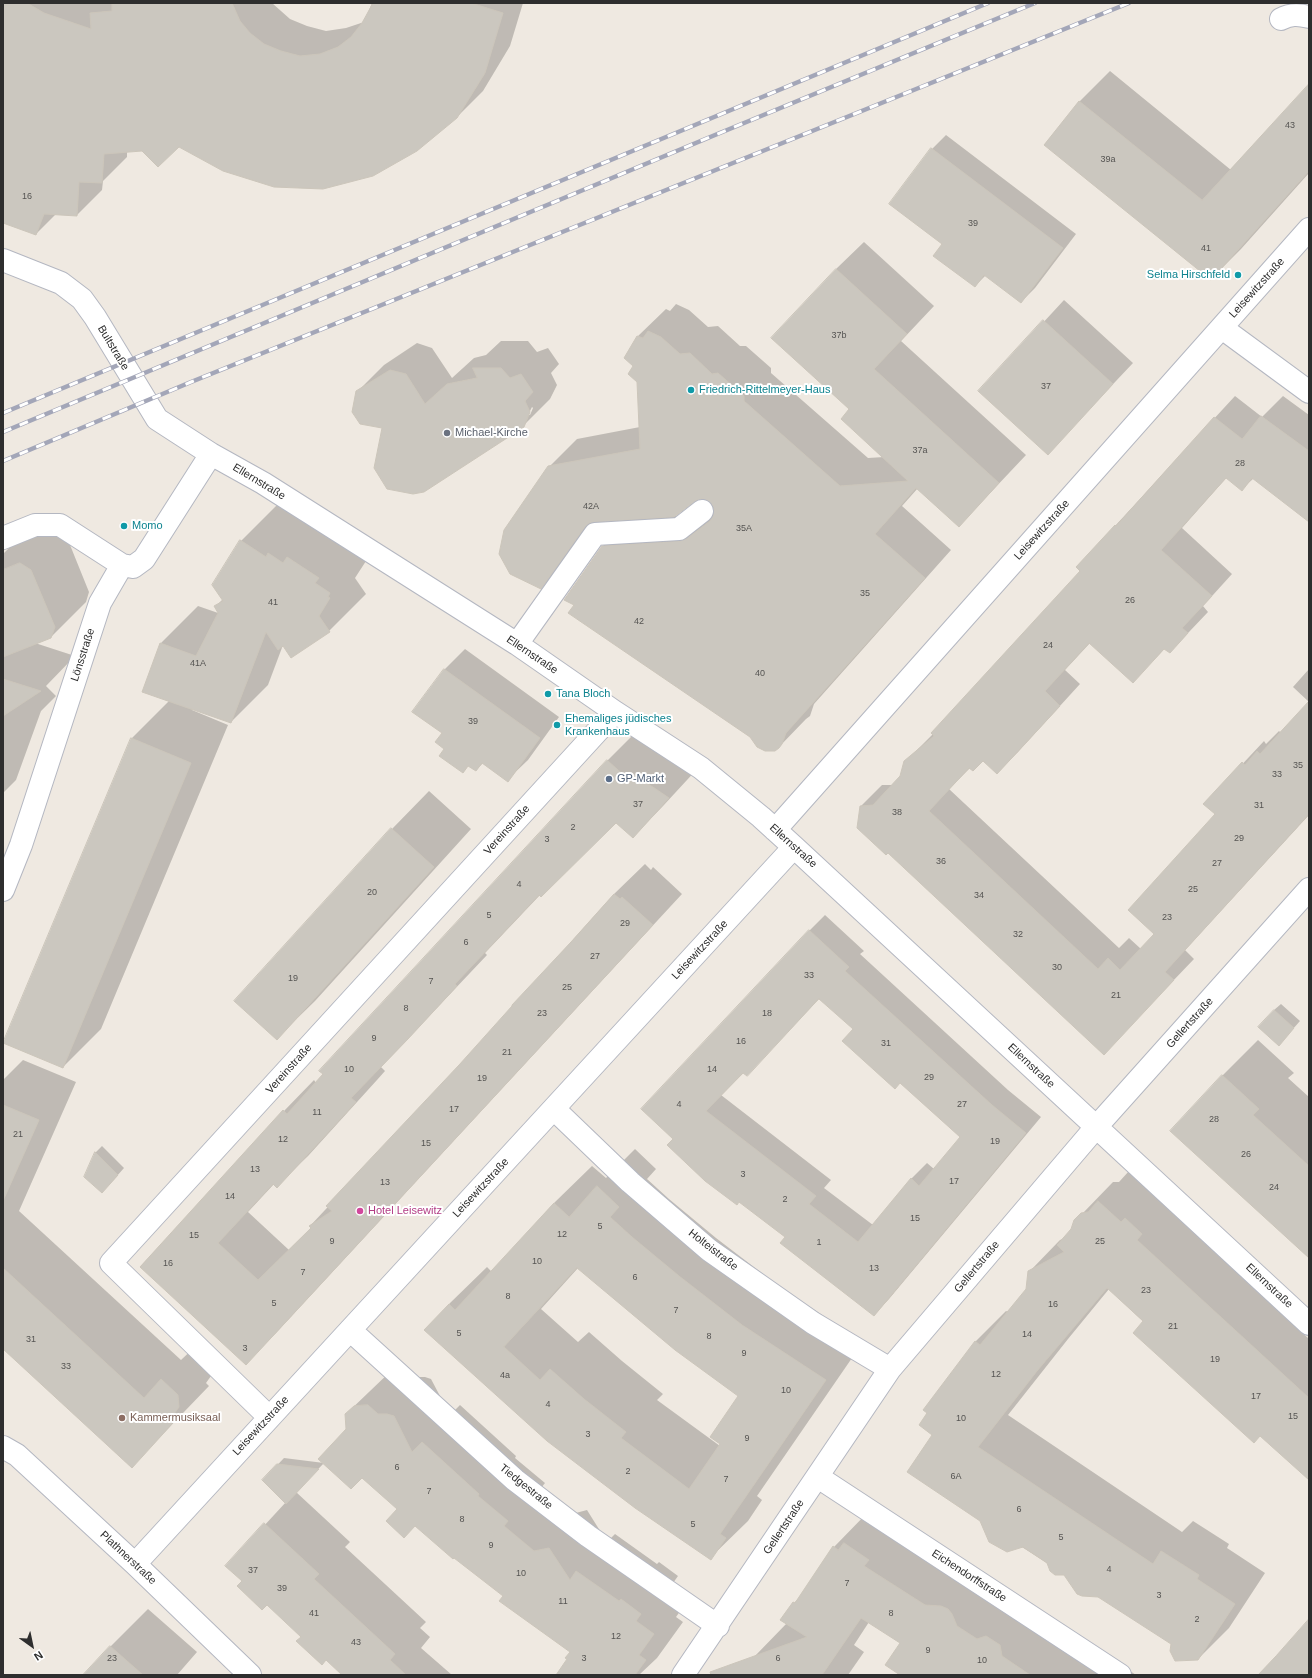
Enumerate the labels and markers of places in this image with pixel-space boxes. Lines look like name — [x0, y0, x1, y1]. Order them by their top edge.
place label: Selma Hirschfeld — [1147, 268, 1230, 282]
marker: Selma Hirschfeld — [1233, 270, 1243, 280]
place label: Friedrich-Rittelmeyer-Haus — [699, 383, 830, 397]
marker: Friedrich-Rittelmeyer-Haus — [686, 385, 696, 395]
place label: Michael-Kirche — [455, 426, 528, 440]
marker: Michael-Kirche — [442, 428, 452, 438]
place label: Momo — [132, 519, 163, 533]
marker: Momo — [119, 521, 129, 531]
place label: Tana Bloch — [556, 687, 610, 701]
marker: Tana Bloch — [543, 689, 553, 699]
place label: Ehemaliges jüdisches Krankenhaus — [565, 712, 671, 738]
marker: Ehemaliges jüdisches Krankenhaus — [552, 720, 562, 730]
place label: GP-Markt — [617, 772, 664, 786]
marker: GP-Markt — [604, 774, 614, 784]
place label: Hotel Leisewitz — [368, 1204, 442, 1218]
marker: Hotel Leisewitz — [355, 1206, 365, 1216]
place label: Kammermusiksaal — [130, 1411, 220, 1425]
marker: Kammermusiksaal — [117, 1413, 127, 1423]

